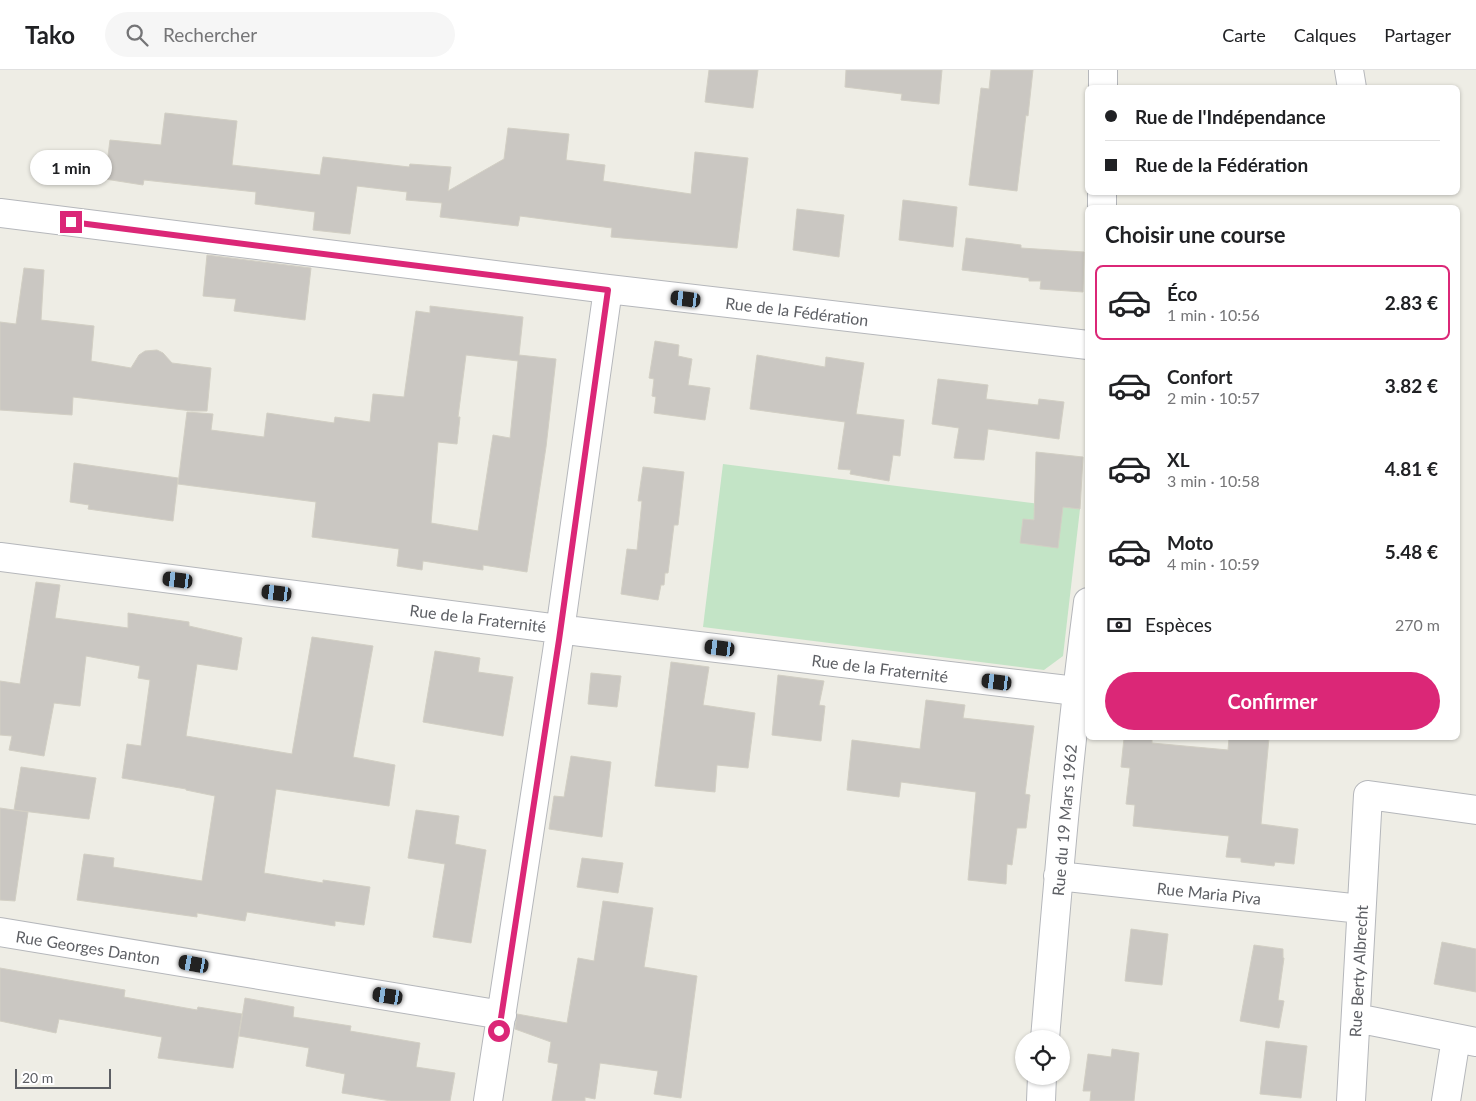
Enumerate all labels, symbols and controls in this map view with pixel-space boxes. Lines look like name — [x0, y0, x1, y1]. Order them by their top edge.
search box — [105, 12, 455, 57]
text: Tako — [25, 20, 75, 49]
icon: search — [123, 21, 151, 49]
text: Rechercher — [163, 23, 257, 46]
text: Carte — [1222, 24, 1266, 46]
text: Calques — [1294, 24, 1356, 46]
text: Partager — [1384, 24, 1451, 46]
text: Rue de l'Indépendance — [1135, 105, 1326, 128]
callout: 1 min — [30, 150, 112, 184]
text: Rue de la Fédération — [1135, 153, 1308, 176]
text: 1 min — [51, 158, 91, 177]
route end — [60, 211, 82, 233]
text: Choisir une course — [1105, 221, 1286, 248]
icon: car — [1107, 280, 1152, 325]
text: Éco — [1167, 282, 1197, 305]
car — [670, 290, 701, 308]
text: 2.83 € — [1385, 291, 1438, 314]
street label: Rue de la Fédération — [724, 293, 870, 329]
text: 1 min · 10:56 — [1167, 305, 1260, 324]
icon: car — [1107, 363, 1152, 408]
text: Confort — [1167, 365, 1232, 388]
text: 3.82 € — [1385, 374, 1438, 397]
text: 2 min · 10:57 — [1167, 388, 1260, 407]
icon: car — [1107, 446, 1152, 491]
text: XL — [1167, 448, 1190, 471]
text: 4.81 € — [1385, 457, 1438, 480]
text: 3 min · 10:58 — [1167, 471, 1260, 490]
icon: car — [1107, 529, 1152, 574]
text: Moto — [1167, 531, 1213, 554]
text: 5.48 € — [1385, 540, 1438, 563]
text: 4 min · 10:59 — [1167, 554, 1260, 573]
car — [162, 571, 193, 589]
car — [261, 584, 292, 602]
street label: Rue de la Fraternité — [409, 600, 547, 636]
icon: cash — [1105, 611, 1133, 639]
text: Espèces — [1145, 613, 1212, 636]
text: 270 m — [1395, 615, 1440, 634]
car — [704, 639, 735, 657]
street label: Rue de la Fraternité — [811, 650, 949, 686]
button: Confirmer — [1105, 672, 1440, 730]
car — [981, 673, 1012, 691]
street label: Rue du 19 Mars 1962 — [1048, 743, 1080, 897]
street label: Rue Maria Piva — [1156, 878, 1262, 908]
street label: Rue Berty Albrecht — [1345, 904, 1371, 1038]
street label: Rue Georges Danton — [14, 926, 162, 968]
car — [177, 954, 210, 974]
car — [372, 986, 403, 1006]
route start — [488, 1020, 510, 1042]
map controls — [1015, 1030, 1070, 1085]
button: locate — [1015, 1030, 1070, 1085]
scale bar — [15, 1066, 111, 1089]
text: 20 m — [22, 1069, 53, 1086]

